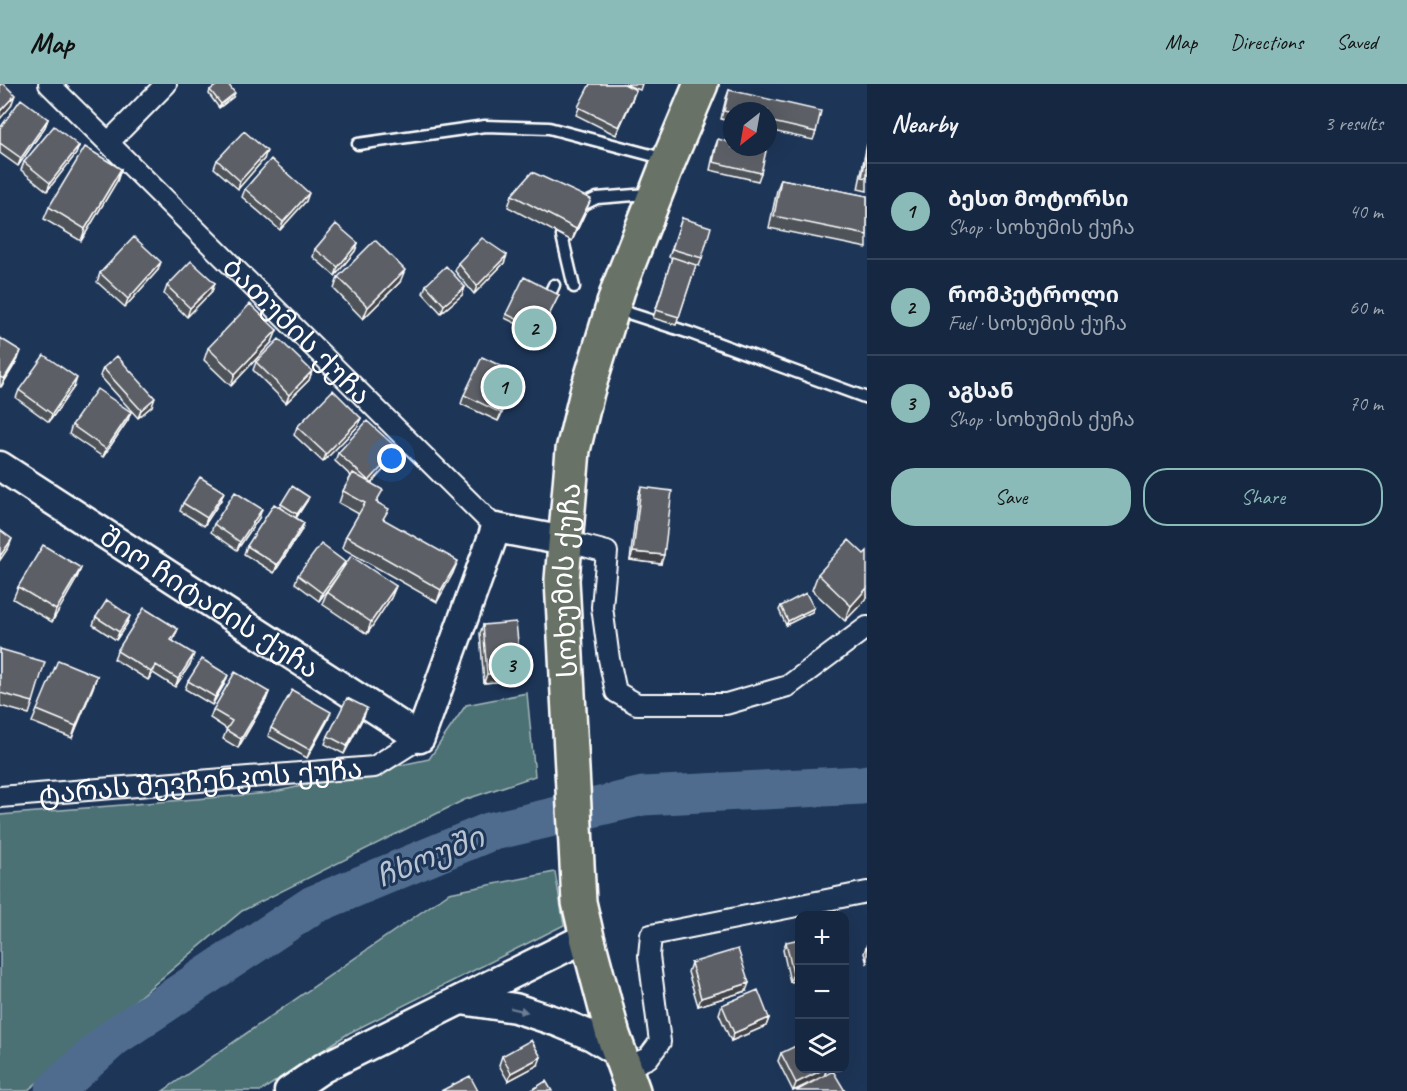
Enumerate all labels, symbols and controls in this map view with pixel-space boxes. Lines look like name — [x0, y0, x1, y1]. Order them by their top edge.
text: Map — [30, 25, 73, 60]
text: Map — [1165, 29, 1197, 55]
text: Directions — [1230, 29, 1303, 55]
text: Saved — [1336, 29, 1377, 55]
north arrow — [723, 102, 777, 156]
text: Nearby — [891, 107, 956, 140]
text: 3 results — [1324, 111, 1383, 136]
text: ბესთ მოტორსი — [948, 185, 1129, 213]
text: 1 — [906, 199, 915, 224]
text: 40 m — [1349, 199, 1383, 224]
text: Shop · სოხუმის ქუჩა — [948, 215, 1135, 240]
street label: ბათუმის ქუჩა — [215, 250, 379, 412]
text: რომპეტროლი — [948, 281, 1119, 309]
text: 2 — [906, 295, 915, 320]
text: 60 m — [1349, 295, 1383, 320]
pin: 2 — [514, 306, 554, 350]
text: Fuel · სოხუმის ქუჩა — [948, 311, 1127, 336]
pin: 1 — [484, 364, 522, 410]
text: აგსან — [948, 377, 1014, 405]
text: 3 — [906, 391, 915, 416]
text: 70 m — [1349, 391, 1383, 416]
text: Shop · სოხუმის ქუჩა — [948, 407, 1135, 432]
your location — [377, 444, 406, 473]
button: Save — [891, 468, 1131, 526]
button: Share — [1143, 468, 1383, 526]
street label: სოხუმის ქუჩა — [544, 481, 588, 679]
street label: შიო ჩიტაძის ქუჩა — [93, 519, 326, 686]
pin: 3 — [492, 642, 530, 688]
street label: ტარას შევჩენკოს ქუჩა — [37, 751, 364, 812]
water label: ჩხოუში — [370, 817, 491, 896]
map controls — [795, 911, 849, 1073]
button: + — [795, 911, 849, 965]
button: − — [795, 965, 849, 1019]
one-way arrow — [510, 1006, 528, 1015]
button: layers — [795, 1019, 849, 1073]

